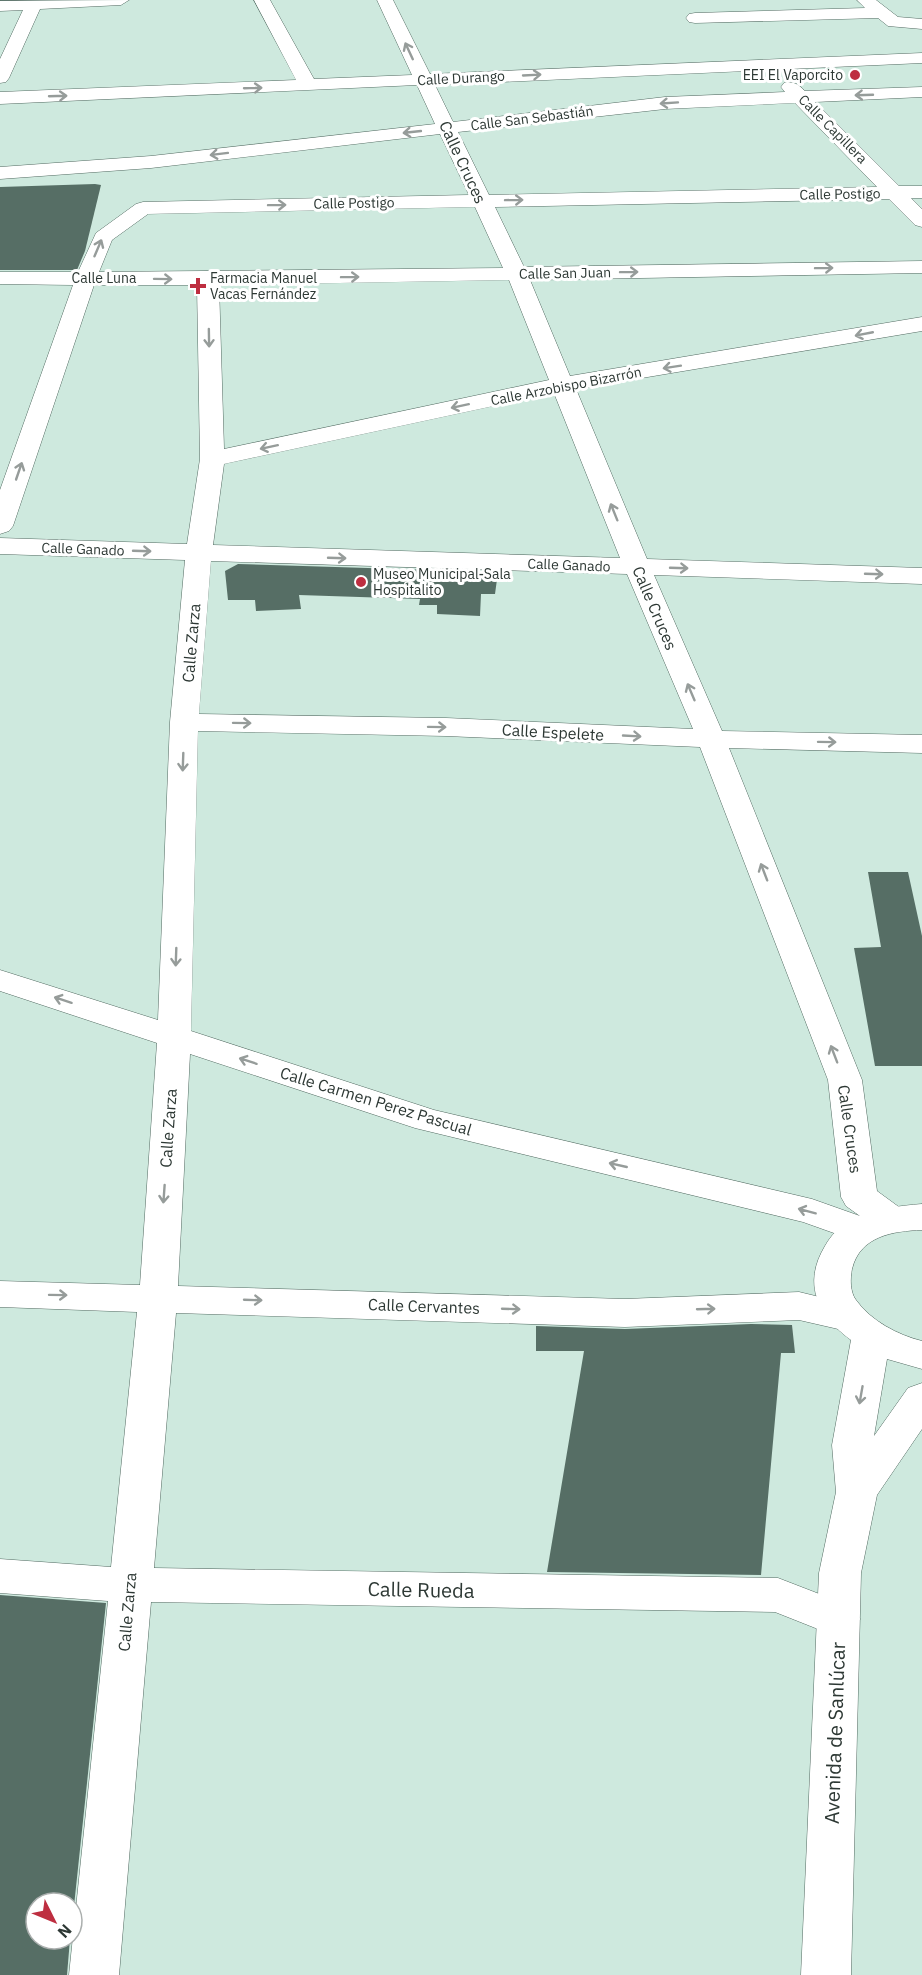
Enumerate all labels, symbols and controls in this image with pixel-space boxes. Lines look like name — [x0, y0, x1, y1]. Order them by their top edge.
one-way arrow — [402, 43, 414, 61]
place label: EEI El Vaporcito — [743, 66, 843, 84]
street label: Calle Durango — [417, 67, 505, 89]
marker: EEI El Vaporcito — [848, 68, 862, 82]
one-way arrow — [521, 69, 541, 80]
one-way arrow — [243, 82, 263, 93]
one-way arrow — [854, 89, 874, 100]
one-way arrow — [48, 90, 68, 101]
street label: Calle Capillera — [795, 91, 872, 168]
one-way arrow — [659, 98, 679, 109]
street label: Calle San Sebastián — [470, 102, 594, 134]
street label: Calle Cruces — [435, 117, 491, 207]
one-way arrow — [403, 126, 423, 137]
one-way arrow — [209, 149, 229, 160]
street label: Calle Postigo — [799, 184, 881, 204]
street label: Calle Postigo — [313, 193, 395, 213]
one-way arrow — [504, 194, 524, 205]
one-way arrow — [267, 199, 287, 211]
one-way arrow — [93, 239, 104, 257]
street label: Calle San Juan — [519, 263, 611, 283]
one-way arrow — [814, 263, 834, 274]
one-way arrow — [619, 266, 639, 278]
street label: Calle Luna — [72, 269, 137, 287]
place label: Farmacia Manuel Vacas Fernández — [210, 269, 317, 303]
one-way arrow — [340, 271, 360, 283]
one-way arrow — [153, 273, 173, 285]
marker: Farmacia Manuel Vacas Fernández — [191, 279, 205, 293]
one-way arrow — [203, 327, 215, 347]
one-way arrow — [855, 329, 875, 340]
one-way arrow — [663, 361, 683, 372]
street label: Calle Arzobispo Bizarrón — [489, 363, 643, 409]
one-way arrow — [451, 401, 470, 412]
one-way arrow — [260, 442, 280, 453]
one-way arrow — [15, 462, 26, 481]
one-way arrow — [608, 503, 619, 522]
street label: Calle Ganado — [41, 539, 125, 559]
one-way arrow — [132, 546, 152, 557]
one-way arrow — [327, 552, 347, 564]
street label: Calle Ganado — [527, 555, 611, 575]
street label: Calle Cruces — [628, 563, 682, 653]
one-way arrow — [669, 563, 689, 574]
place label: Museo Municipal-Sala Hospitalito — [373, 565, 511, 599]
one-way arrow — [864, 569, 884, 580]
marker: Museo Municipal-Sala Hospitalito — [354, 575, 368, 589]
street label: Calle Zarza — [178, 602, 204, 683]
one-way arrow — [685, 683, 696, 701]
one-way arrow — [232, 717, 252, 729]
street label: Calle Espelete — [501, 719, 605, 745]
one-way arrow — [427, 721, 447, 733]
one-way arrow — [622, 730, 642, 741]
one-way arrow — [817, 736, 837, 748]
one-way arrow — [177, 752, 188, 772]
one-way arrow — [757, 864, 768, 882]
one-way arrow — [171, 947, 182, 967]
one-way arrow — [54, 994, 73, 1005]
one-way arrow — [828, 1045, 839, 1064]
one-way arrow — [239, 1055, 258, 1066]
street label: Calle Carmen Perez Pascual — [278, 1062, 474, 1140]
street label: Calle Cruces — [834, 1083, 866, 1175]
street label: Calle Zarza — [155, 1087, 181, 1168]
one-way arrow — [608, 1159, 627, 1171]
one-way arrow — [158, 1183, 169, 1203]
one-way arrow — [798, 1205, 817, 1216]
one-way arrow — [48, 1289, 68, 1301]
street label: Calle Cervantes — [368, 1294, 480, 1318]
one-way arrow — [243, 1295, 263, 1306]
one-way arrow — [501, 1303, 521, 1315]
one-way arrow — [696, 1304, 716, 1315]
one-way arrow — [855, 1385, 866, 1404]
street label: Calle Zarza — [114, 1571, 140, 1652]
street label: Calle Rueda — [367, 1575, 475, 1604]
street label: Avenida de Sanlúcar — [818, 1641, 851, 1825]
north arrow — [24, 1891, 84, 1951]
text: N — [54, 1920, 76, 1942]

